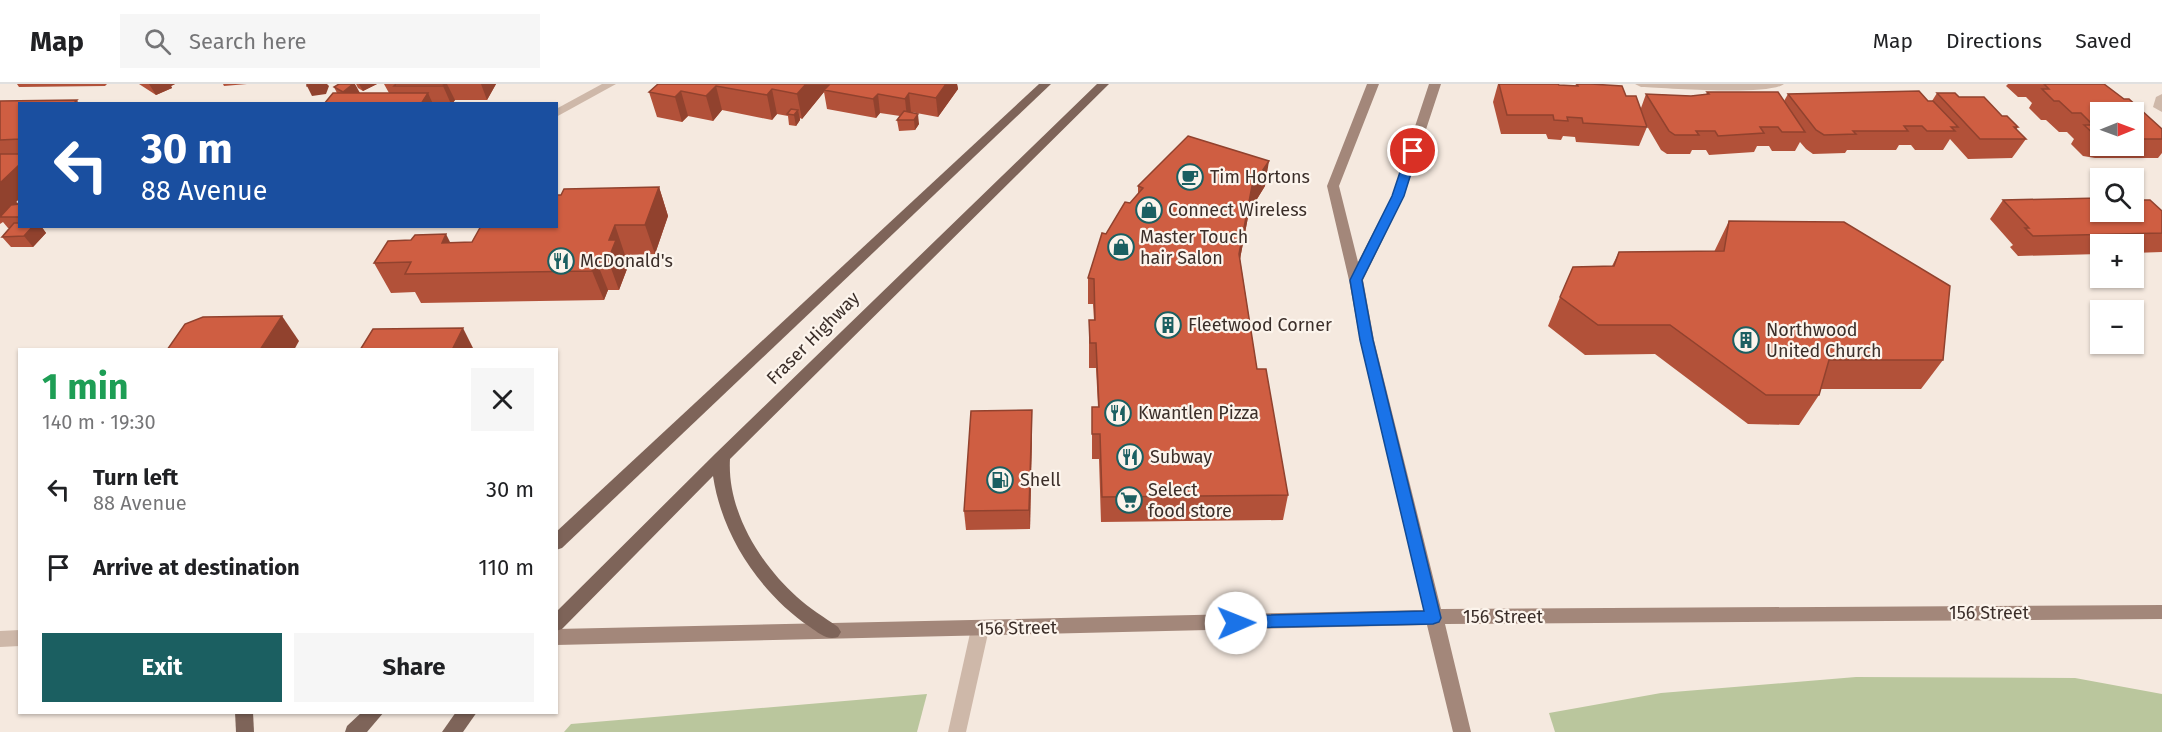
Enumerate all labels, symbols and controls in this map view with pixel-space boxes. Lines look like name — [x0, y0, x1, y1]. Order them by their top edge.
search box — [120, 14, 540, 68]
text: Map — [30, 25, 84, 58]
icon: search — [141, 25, 174, 58]
text: Search here — [189, 28, 307, 55]
text: Map — [1873, 28, 1913, 54]
text: Directions — [1946, 28, 2042, 54]
text: Saved — [2075, 28, 2132, 54]
north arrow — [2090, 102, 2144, 156]
map controls — [2090, 102, 2144, 354]
text: 30 m — [141, 124, 233, 174]
pin — [1387, 125, 1438, 176]
icon: left — [42, 126, 120, 204]
icon: arrive — [1396, 134, 1429, 167]
cafe icon: Tim Hortons — [1175, 162, 1205, 192]
place label: Tim Hortons — [1210, 166, 1310, 188]
button: search — [2090, 168, 2144, 222]
text: 88 Avenue — [141, 175, 268, 207]
shop icon: Connect Wireless — [1134, 195, 1164, 225]
place label: Connect Wireless — [1168, 199, 1307, 221]
place label: Master Touch hair Salon — [1140, 226, 1248, 269]
shop icon: Master Touch hair Salon — [1106, 232, 1136, 262]
button: + — [2090, 234, 2144, 288]
restaurant icon: McDonald's — [546, 246, 576, 276]
place label: McDonald's — [580, 250, 673, 272]
street label: Fraser Highway — [762, 287, 864, 389]
button: − — [2090, 300, 2144, 354]
building icon: Fleetwood Corner — [1153, 310, 1183, 340]
place label: Fleetwood Corner — [1188, 314, 1332, 336]
place label: Northwood United Church — [1766, 319, 1882, 362]
building icon: Northwood United Church — [1731, 325, 1761, 355]
text: 1 min — [42, 365, 129, 409]
button: close — [471, 368, 534, 431]
restaurant icon: Kwantlen Pizza — [1103, 398, 1133, 428]
place label: Kwantlen Pizza — [1138, 402, 1259, 424]
text: 140 m · 19:30 — [42, 410, 156, 434]
restaurant icon: Subway — [1115, 442, 1145, 472]
place label: Subway — [1150, 446, 1212, 468]
text: Turn left — [93, 464, 178, 491]
fuel station icon: Shell — [985, 465, 1015, 495]
place label: Shell — [1020, 469, 1061, 491]
icon: left — [42, 473, 75, 506]
text: 30 m — [486, 476, 534, 503]
place label: Select food store — [1148, 479, 1232, 522]
supermarket icon: Select food store — [1114, 485, 1144, 515]
text: 88 Avenue — [93, 491, 187, 515]
icon: arrive — [42, 551, 75, 584]
text: Arrive at destination — [93, 554, 300, 581]
text: 110 m — [478, 554, 534, 581]
position arrow — [1204, 591, 1268, 655]
street label: 156 Street — [1949, 602, 2030, 624]
street label: 156 Street — [1463, 606, 1544, 628]
street label: 156 Street — [977, 616, 1058, 640]
button: Exit — [42, 633, 282, 702]
button: Share — [294, 633, 534, 702]

